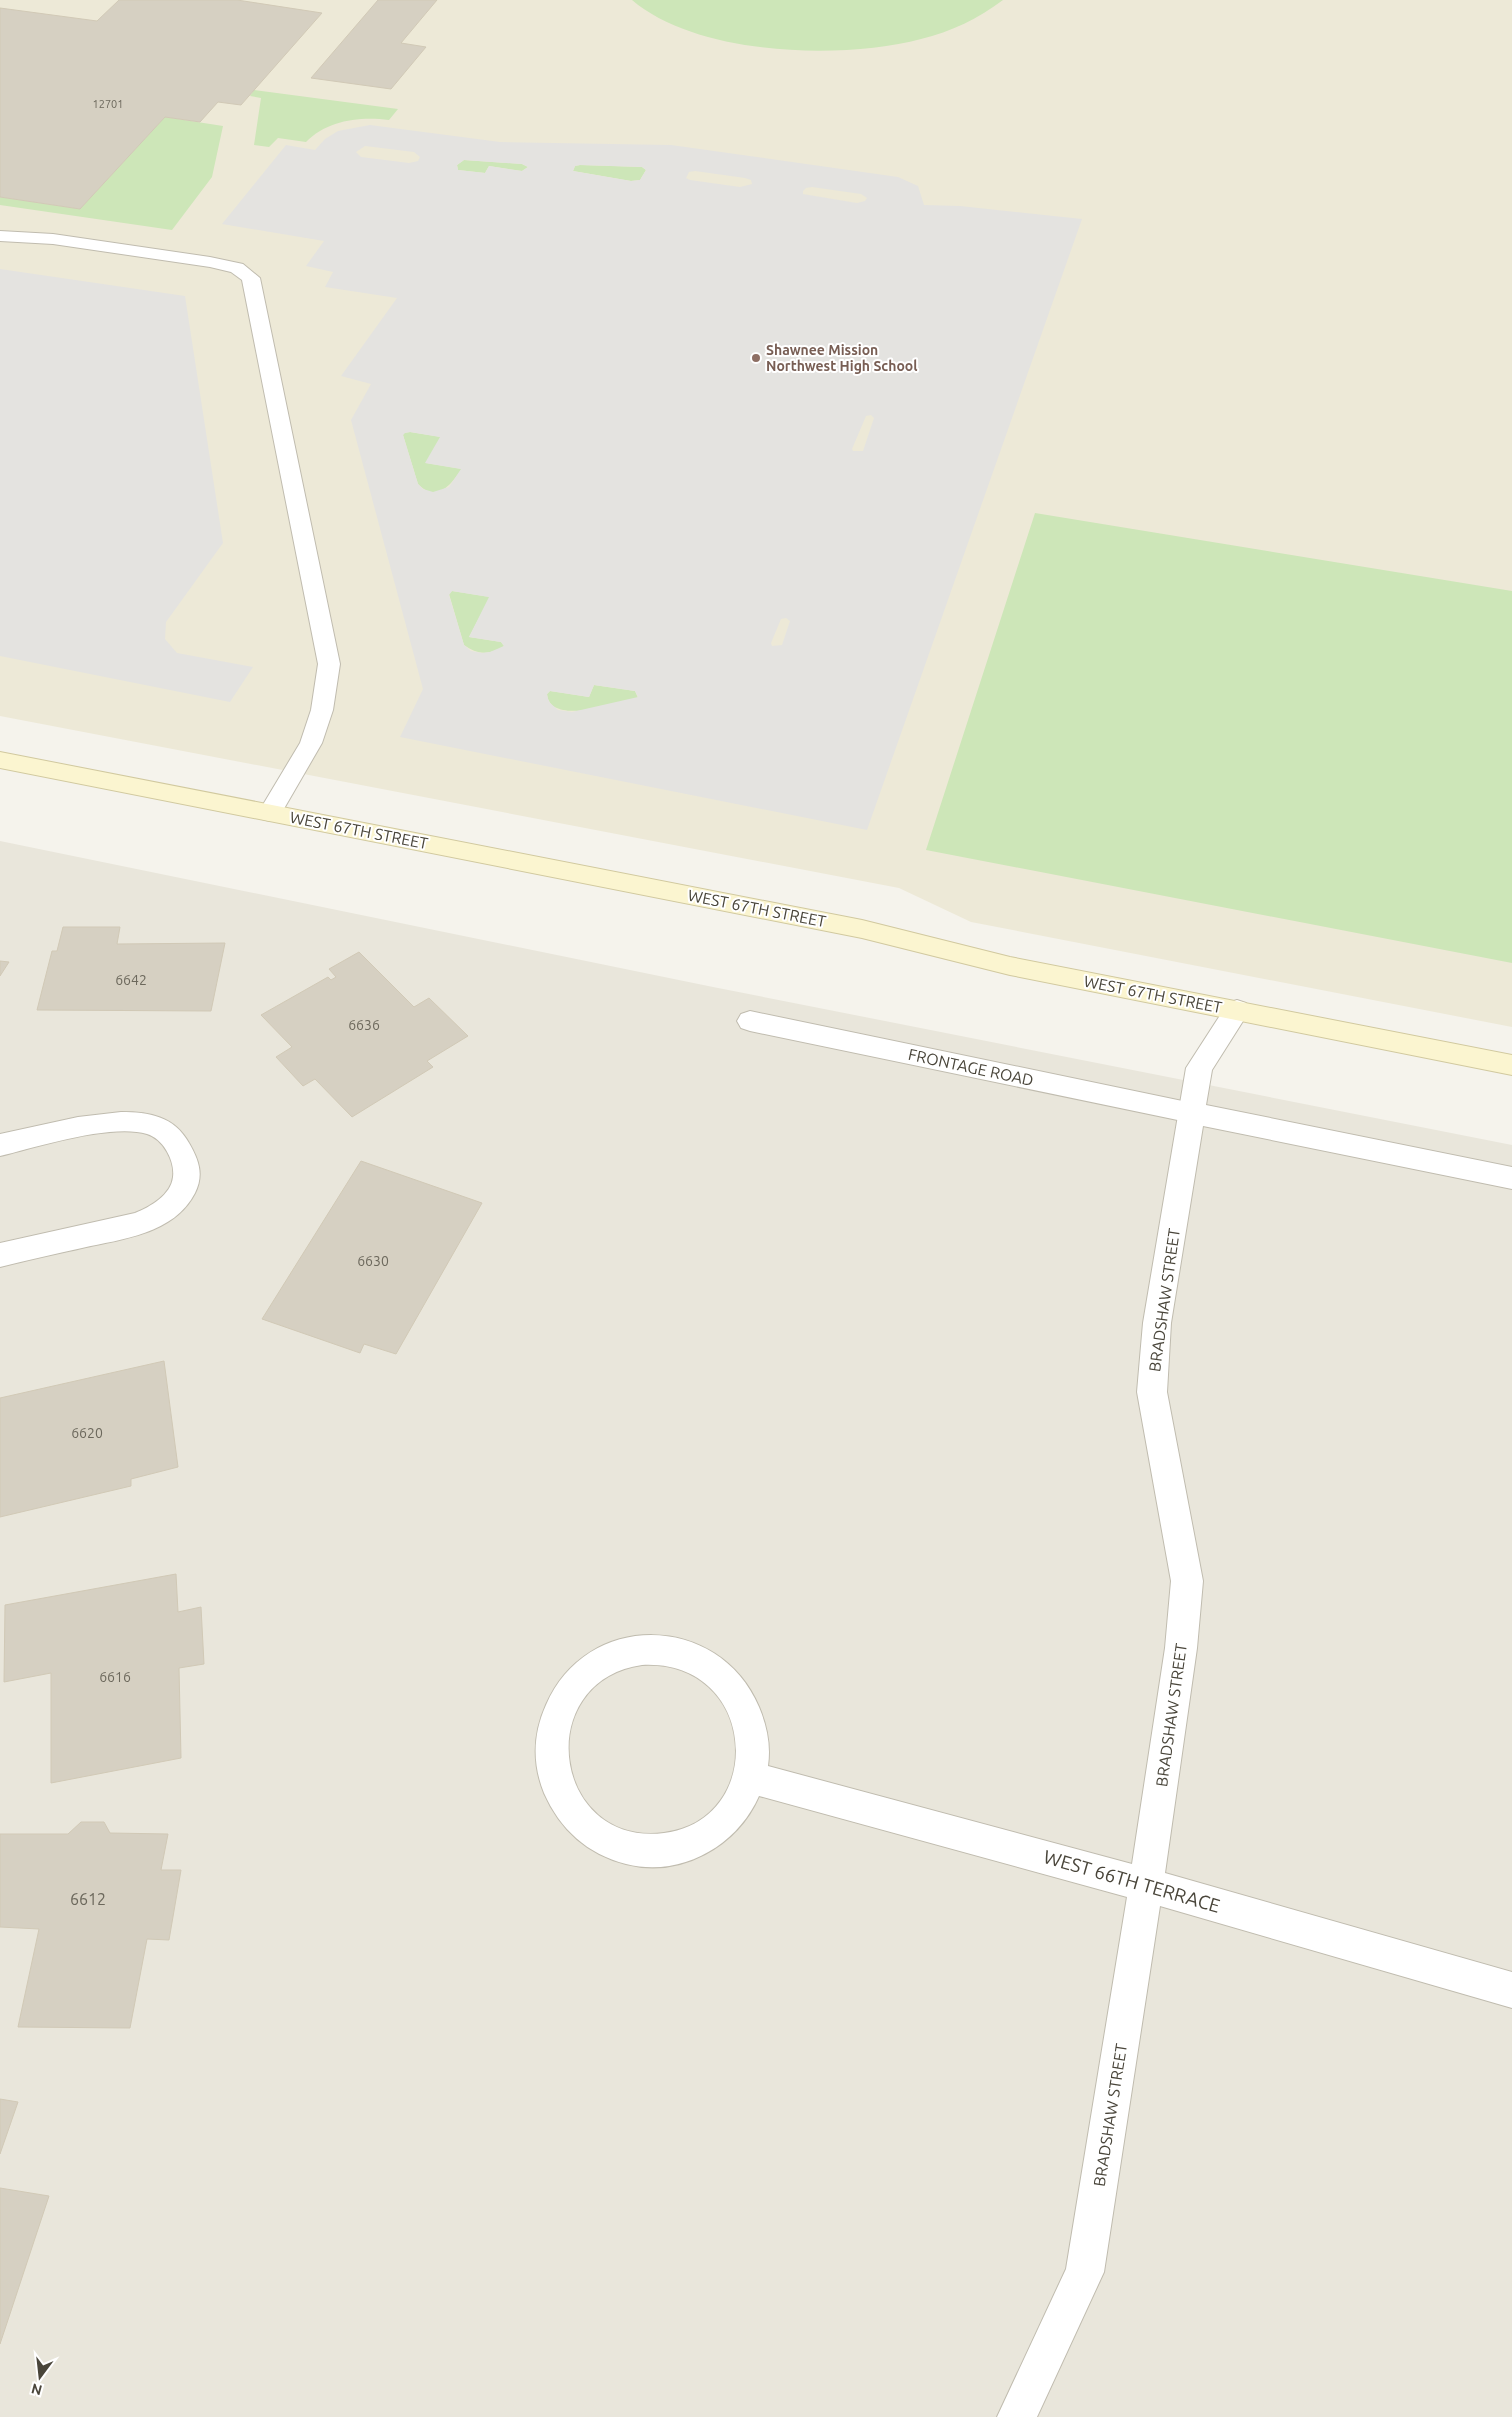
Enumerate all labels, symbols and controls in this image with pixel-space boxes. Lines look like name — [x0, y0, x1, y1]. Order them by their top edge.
house number: 12701 — [92, 98, 124, 110]
place label: Shawnee Mission Northwest High School — [766, 342, 918, 374]
marker: Shawnee Mission Northwest High School — [750, 352, 762, 364]
street label: WEST 67TH STREET — [288, 808, 430, 852]
street label: WEST 67TH STREET — [686, 886, 828, 930]
house number: 6642 — [115, 972, 147, 988]
street label: WEST 67TH STREET — [1082, 972, 1224, 1016]
house number: 6636 — [348, 1017, 380, 1033]
street label: FRONTAGE ROAD — [907, 1045, 1035, 1089]
street label: BRADSHAW STREET — [1145, 1227, 1183, 1373]
house number: 6630 — [357, 1253, 389, 1269]
house number: 6620 — [71, 1425, 103, 1441]
street label: BRADSHAW STREET — [1152, 1642, 1190, 1788]
house number: 6616 — [99, 1669, 131, 1685]
street label: WEST 66TH TERRACE — [1041, 1845, 1223, 1917]
house number: 6612 — [70, 1890, 106, 1908]
street label: BRADSHAW STREET — [1090, 2042, 1130, 2188]
north arrow — [15, 2352, 65, 2402]
text: N — [30, 2380, 44, 2399]

